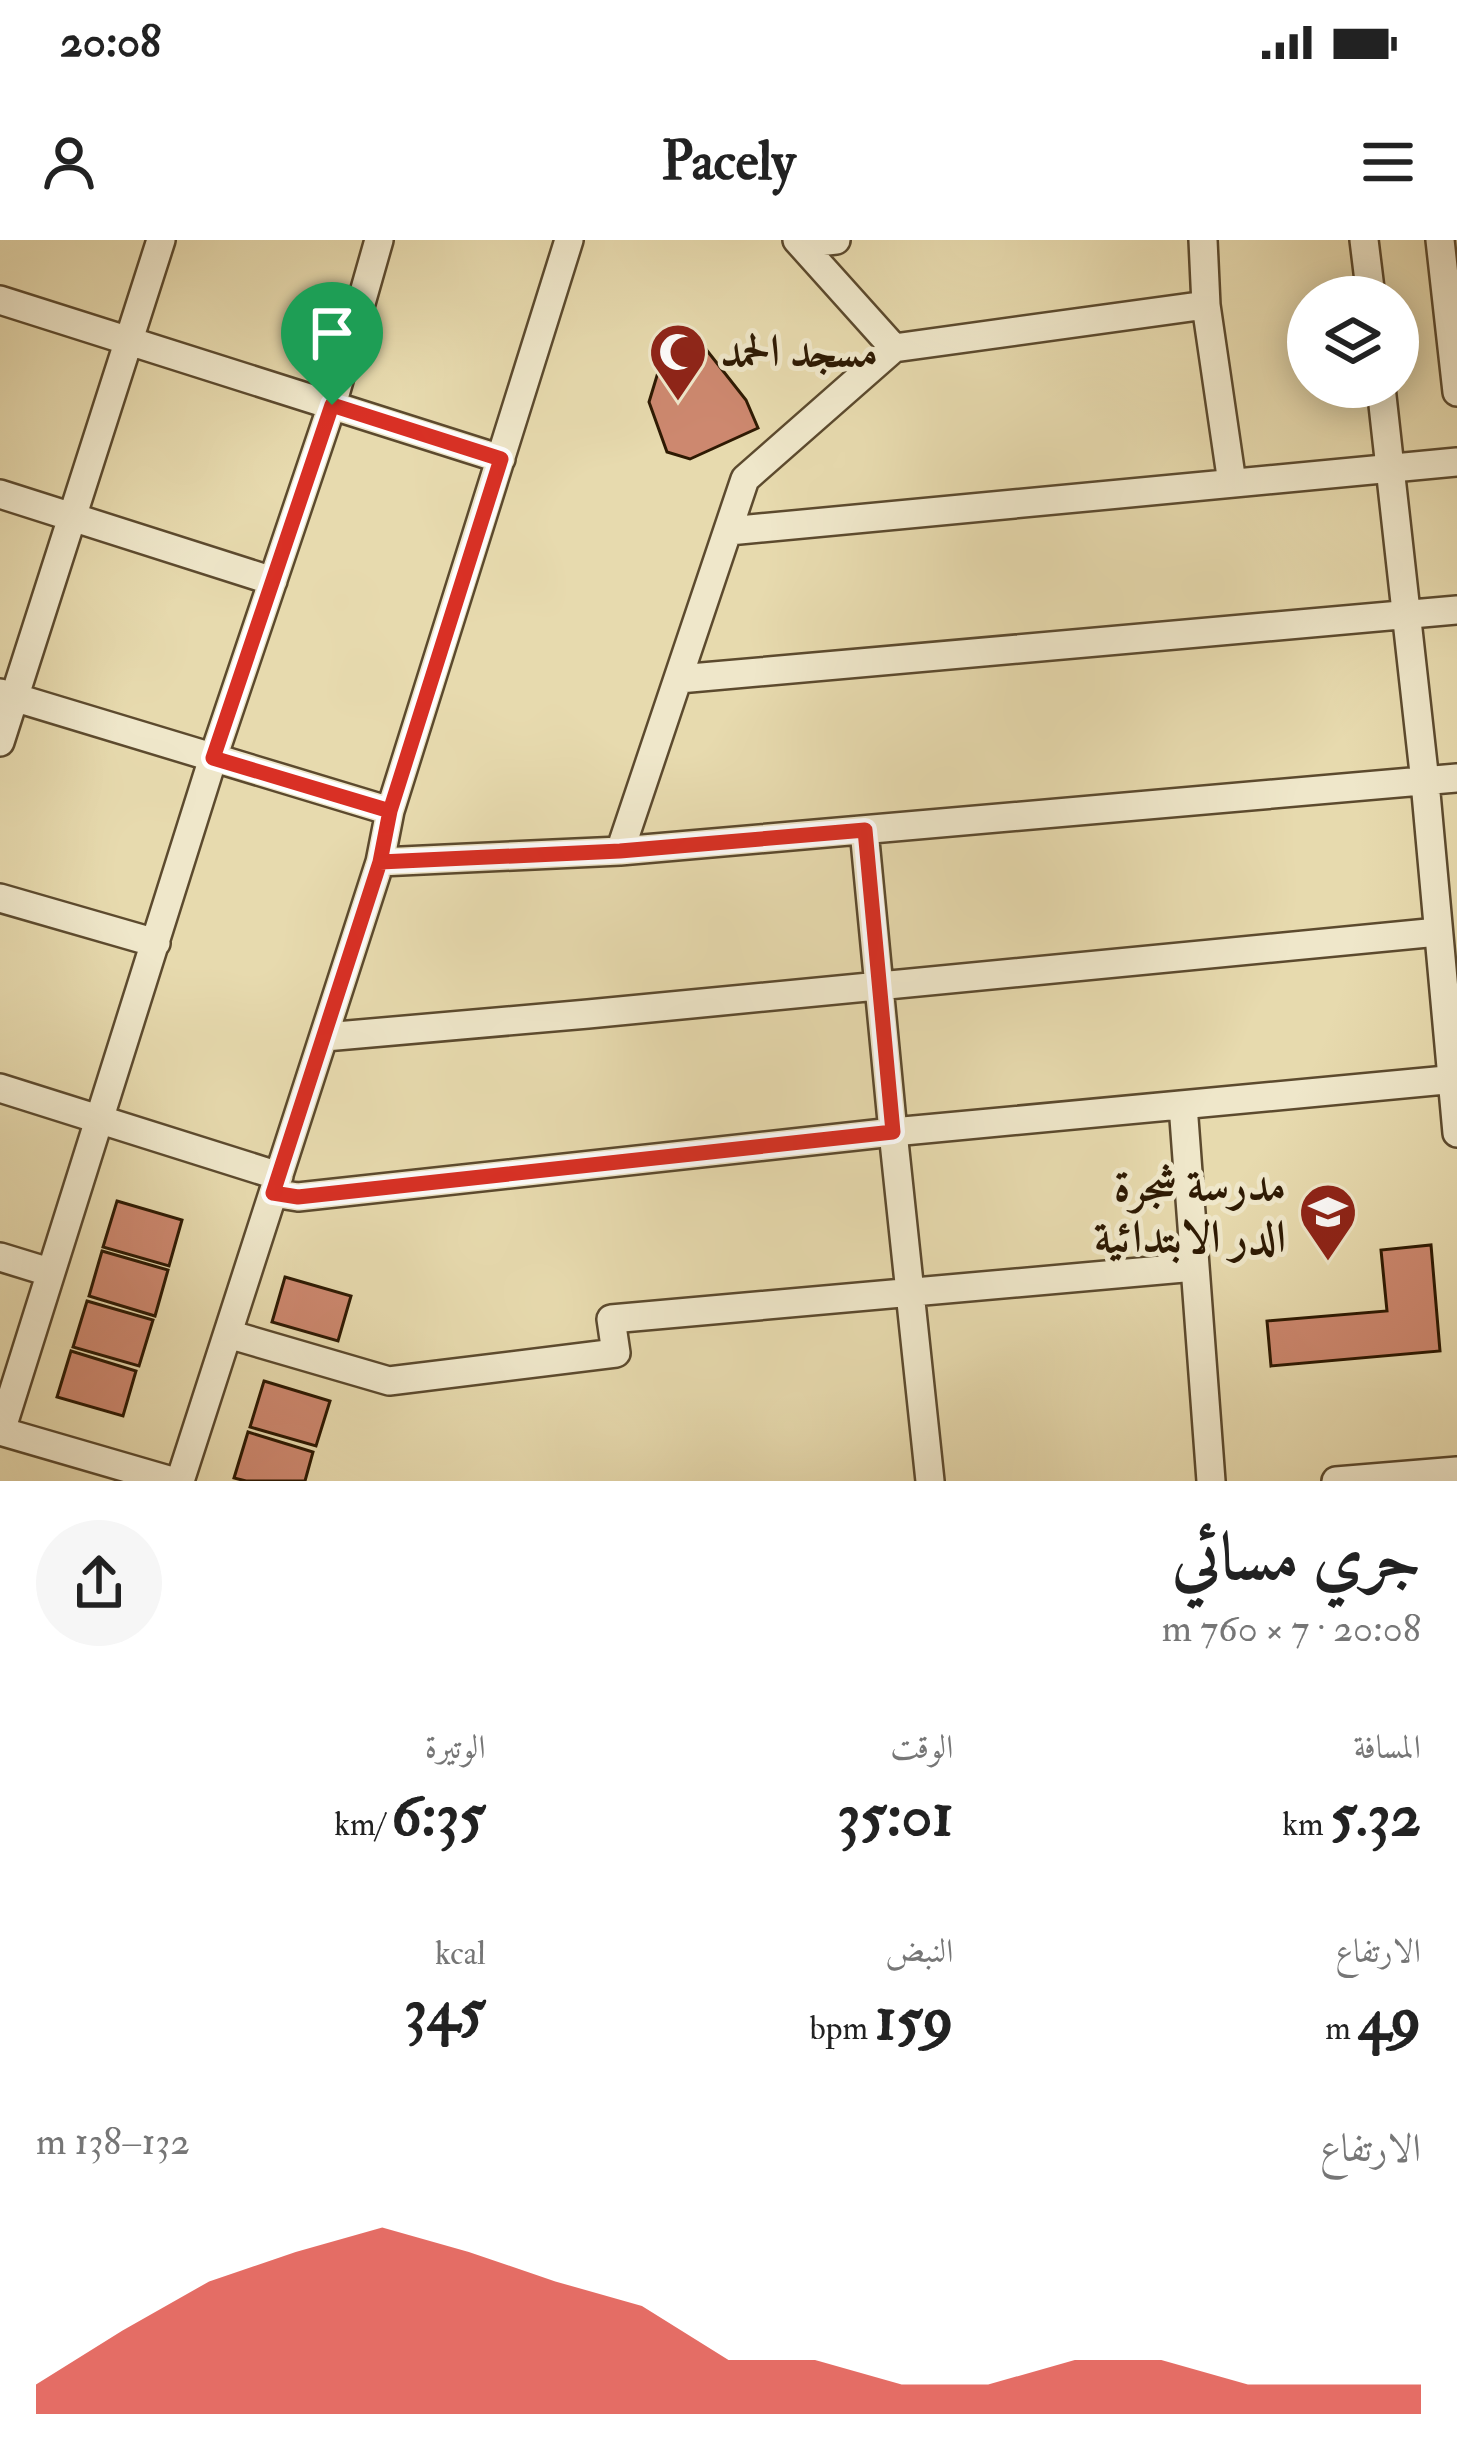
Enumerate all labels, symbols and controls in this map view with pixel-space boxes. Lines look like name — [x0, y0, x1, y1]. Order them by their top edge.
text: 20:08 — [60, 14, 161, 70]
text: Pacely — [661, 128, 796, 196]
icon: person — [36, 129, 102, 195]
icon: menu — [1355, 129, 1421, 195]
map controls — [1287, 276, 1419, 408]
button: layers — [1287, 276, 1419, 408]
pin — [281, 282, 383, 405]
icon: arrive — [299, 300, 365, 366]
mosque icon: مسجد الحمد — [647, 321, 709, 403]
place label: مسجد الحمد — [720, 324, 878, 380]
place label: مدرسة شجرة الدر الابتدائية — [1094, 1158, 1286, 1266]
school or university icon: مدرسة شجرة الدر الابتدائية — [1297, 1181, 1359, 1263]
text: جري مسائي — [1172, 1517, 1421, 1600]
button: share — [36, 1520, 162, 1646]
text: 20:08 · 7 × 760 m — [1162, 1604, 1421, 1653]
text: الوتيرة — [425, 1727, 486, 1768]
text: الوقت — [890, 1727, 953, 1768]
text: المسافة — [1354, 1727, 1421, 1768]
text: 6:35 — [391, 1779, 486, 1854]
text: 35:01 — [837, 1779, 953, 1854]
text: 5.32 — [1331, 1779, 1421, 1854]
text: /km — [334, 1804, 391, 1845]
text: km — [1282, 1804, 1331, 1845]
text: النبض — [885, 1931, 953, 1972]
text: الارتفاع — [1335, 1931, 1421, 1972]
text: kcal — [435, 1933, 486, 1974]
text: 345 — [404, 1974, 486, 2049]
text: 159 — [875, 1983, 953, 2058]
text: 49 — [1358, 1983, 1421, 2058]
text: bpm — [810, 2008, 875, 2049]
text: m — [1325, 2008, 1358, 2049]
text: 132–138 m — [36, 2117, 190, 2166]
text: الارتفاع — [1320, 2124, 1421, 2173]

